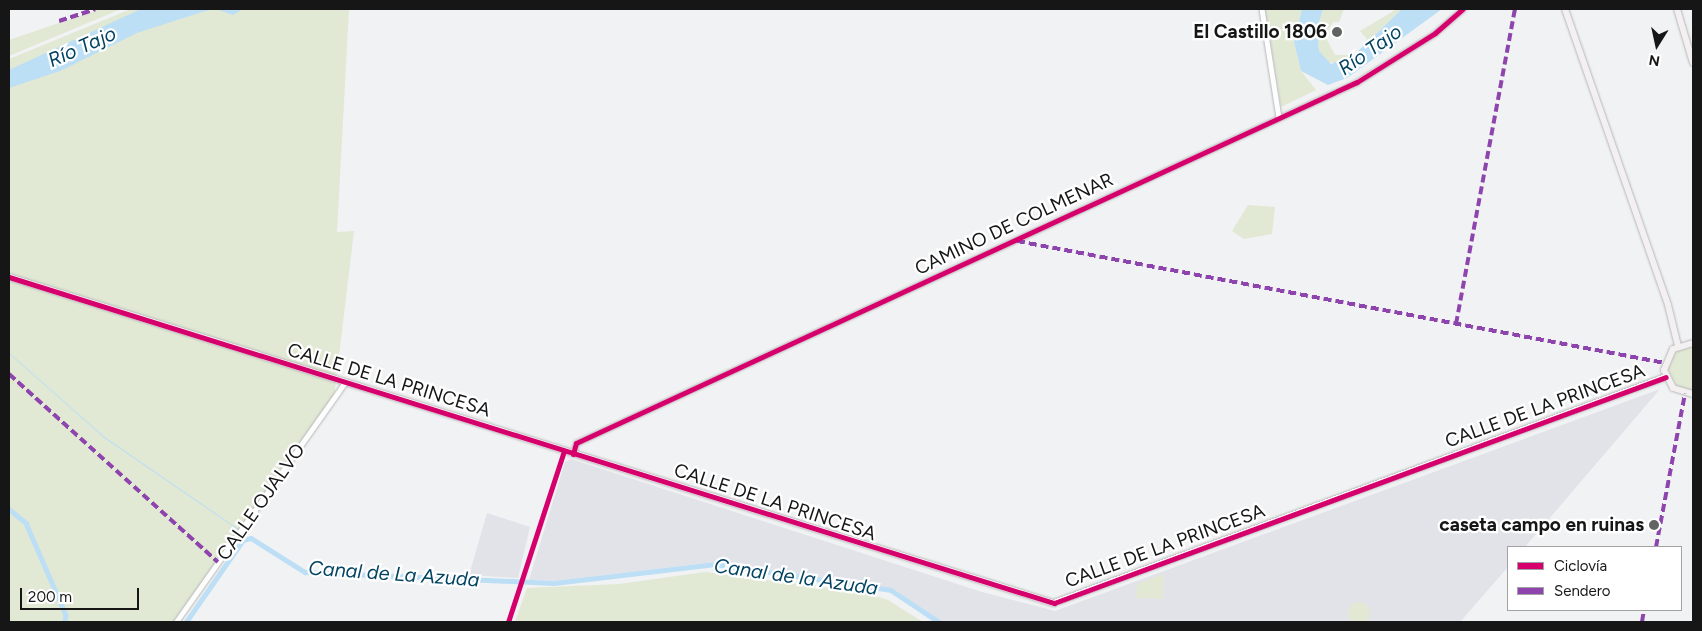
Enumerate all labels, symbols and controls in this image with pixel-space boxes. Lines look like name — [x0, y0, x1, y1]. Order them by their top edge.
water label: Río Tajo — [1334, 20, 1406, 80]
north arrow — [1632, 20, 1682, 70]
water label: Río Tajo — [44, 21, 120, 73]
place label: El Castillo 1806 — [1193, 21, 1327, 43]
marker: El Castillo 1806 — [1331, 26, 1343, 38]
text: N — [1648, 51, 1661, 70]
street label: CAMINO DE COLMENAR — [911, 168, 1117, 280]
street label: CALLE DE LA PRINCESA — [285, 338, 493, 422]
street label: CALLE DE LA PRINCESA — [1442, 359, 1648, 453]
street label: CALLE OJALVO — [212, 439, 310, 565]
street label: CALLE DE LA PRINCESA — [671, 459, 879, 545]
street label: CALLE DE LA PRINCESA — [1062, 499, 1268, 593]
place label: caseta campo en ruinas — [1439, 514, 1644, 536]
marker: caseta campo en ruinas — [1648, 519, 1660, 531]
legend — [1507, 546, 1682, 611]
water label: Canal de la Azuda — [712, 554, 880, 600]
water label: Canal de La Azuda — [308, 556, 480, 592]
text: Ciclovía — [1554, 557, 1607, 575]
scale bar — [22, 578, 141, 610]
text: Sendero — [1554, 582, 1611, 600]
text: 200 m — [28, 588, 72, 606]

